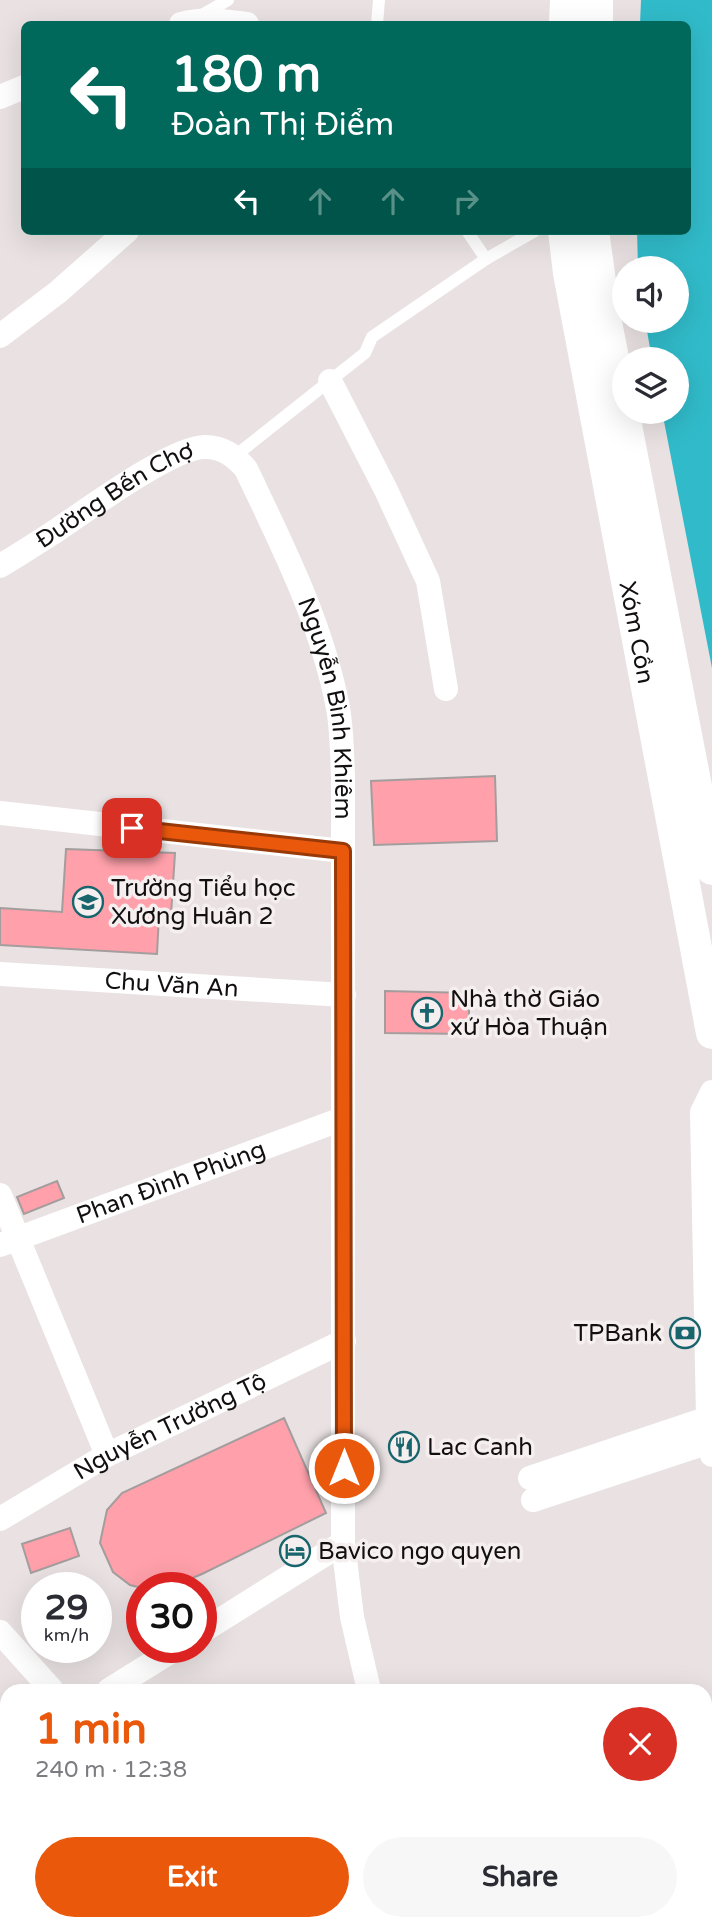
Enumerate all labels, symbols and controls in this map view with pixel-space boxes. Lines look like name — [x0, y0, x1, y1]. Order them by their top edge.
text: 180 m — [171, 46, 321, 105]
icon: left — [56, 49, 147, 140]
text: Đoàn Thị Điểm — [171, 106, 394, 144]
icon: left — [228, 182, 266, 220]
icon: ahead — [301, 182, 339, 220]
icon: ahead — [374, 182, 412, 220]
icon: right — [447, 182, 485, 220]
map controls — [612, 256, 689, 424]
button: sound — [612, 256, 689, 333]
button: layers — [612, 347, 689, 424]
street label: Đường Bến Chợ — [30, 435, 197, 555]
street label: Xóm Cồn — [613, 579, 660, 686]
street label: Nguyễn Bình Khiêm — [292, 593, 358, 819]
pin — [102, 798, 162, 858]
icon: arrive — [113, 809, 151, 847]
place label: Trường Tiểu học Xương Huân 2 — [111, 874, 296, 931]
school or university icon: Trường Tiểu học Xương Huân 2 — [71, 885, 105, 919]
street label: Chu Văn An — [104, 966, 240, 1003]
place label: Nhà thờ Giáo xứ Hòa Thuận — [450, 985, 608, 1042]
church icon: Nhà thờ Giáo xứ Hòa Thuận — [410, 996, 444, 1030]
street label: Phan Đình Phùng — [72, 1134, 269, 1230]
bank icon: TPBank — [668, 1316, 702, 1350]
place label: TPBank — [573, 1319, 662, 1348]
street label: Nguyễn Trường Tộ — [68, 1366, 271, 1486]
restaurant icon: Lac Canh — [387, 1430, 421, 1464]
position arrow — [307, 1431, 381, 1505]
place label: Lac Canh — [427, 1433, 533, 1462]
hotel icon: Bavico ngo quyen — [278, 1534, 312, 1568]
place label: Bavico ngo quyen — [318, 1537, 521, 1566]
speed limit sign: 30 — [126, 1572, 217, 1663]
text: 29 — [45, 1587, 88, 1629]
text: km/h — [44, 1624, 89, 1646]
text: 1 min — [35, 1704, 147, 1755]
button: close — [603, 1707, 677, 1781]
text: 240 m · 12:38 — [35, 1756, 187, 1784]
button: Exit — [35, 1837, 349, 1917]
button: Share — [363, 1837, 677, 1917]

